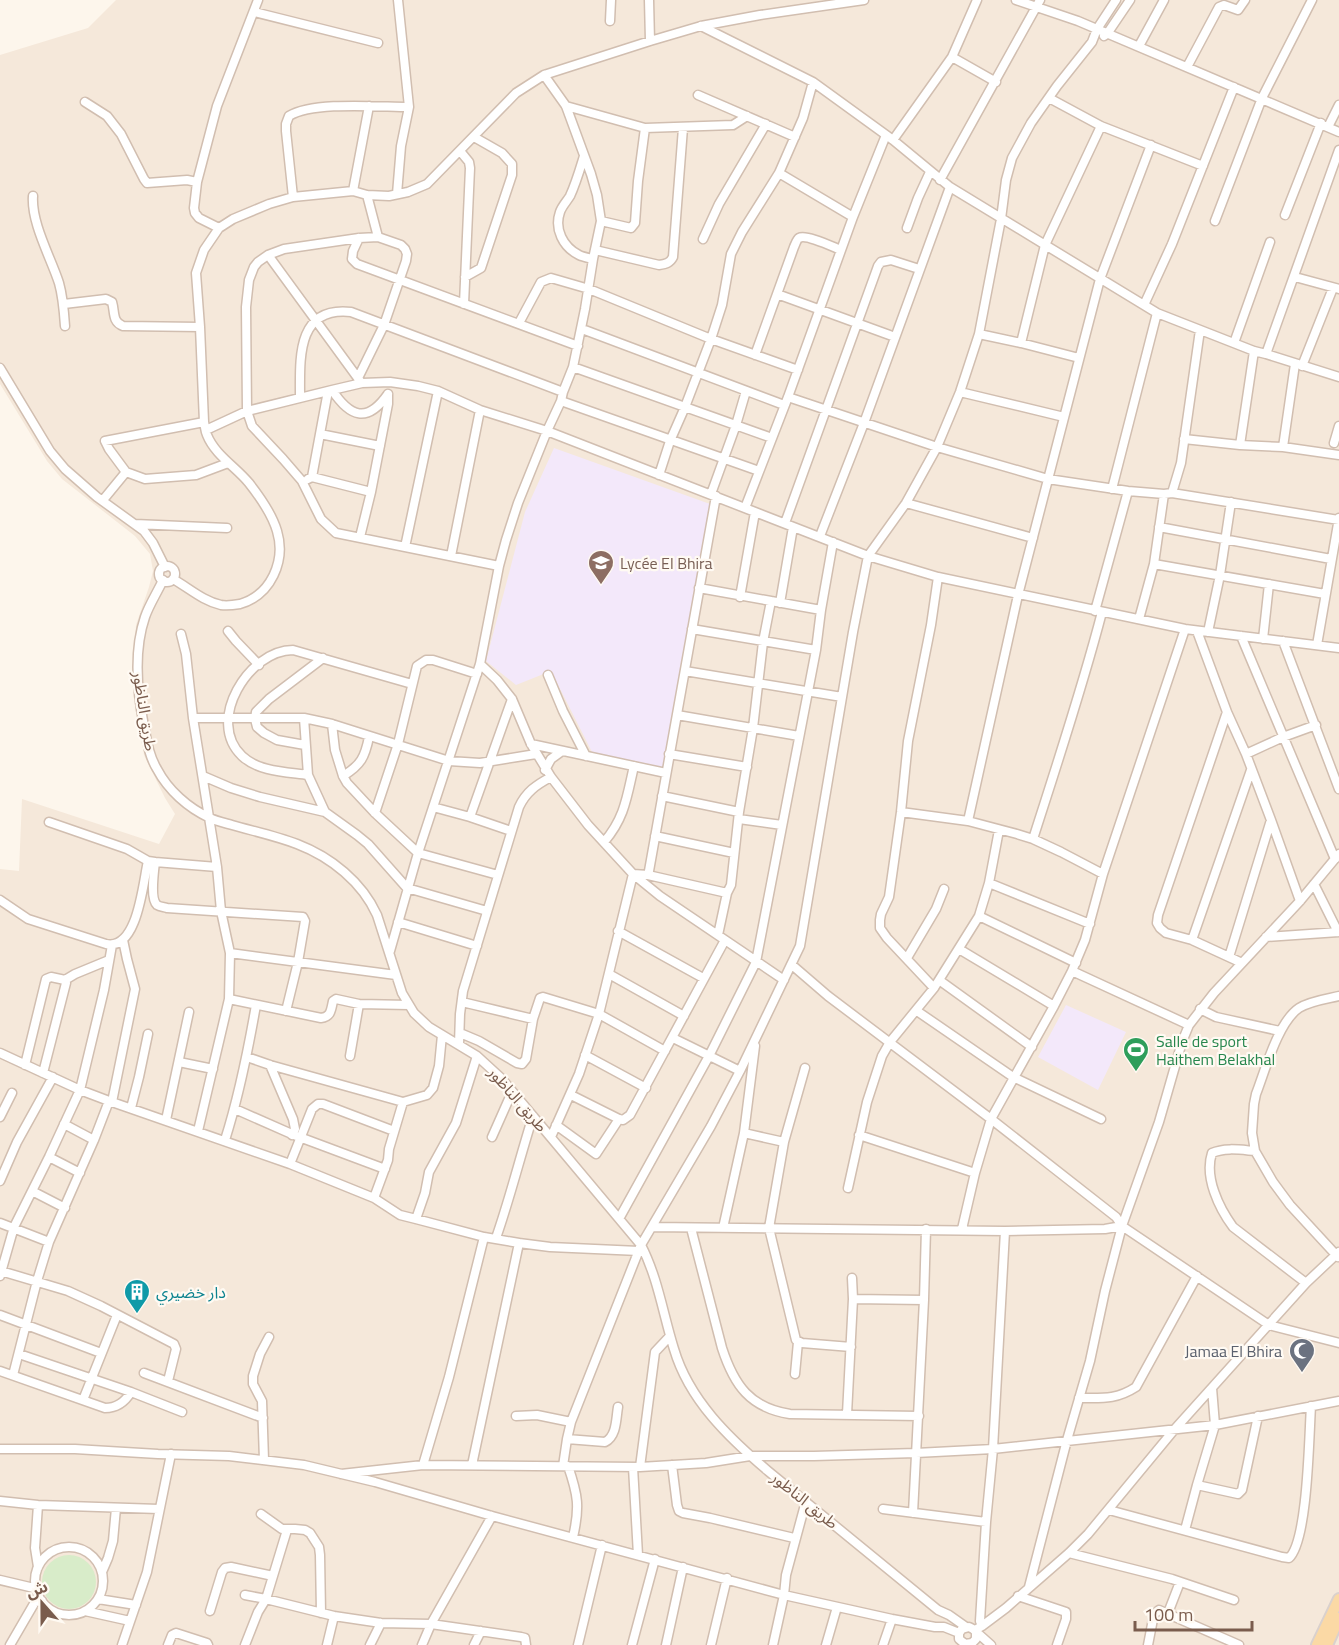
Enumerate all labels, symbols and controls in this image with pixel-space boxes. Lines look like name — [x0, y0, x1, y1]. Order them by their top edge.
school or university icon: Lycée El Bhira — [586, 548, 616, 586]
place label: Lycée El Bhira — [620, 551, 713, 575]
street label: طريق الناظور — [127, 668, 163, 753]
place label: Salle de sport Haithem Belakhal — [1156, 1029, 1275, 1071]
sports icon: Salle de sport Haithem Belakhal — [1121, 1035, 1151, 1073]
street label: طريق الناظور — [482, 1060, 554, 1137]
building icon: دار خضيري — [122, 1277, 152, 1315]
place label: دار خضيري — [156, 1280, 226, 1305]
mosque icon: Jamaa El Bhira — [1287, 1336, 1317, 1374]
place label: Jamaa El Bhira — [1185, 1339, 1282, 1363]
street label: طريق الناظور — [765, 1465, 844, 1535]
north arrow — [12, 1573, 72, 1633]
text: ش — [22, 1574, 51, 1604]
scale bar — [1135, 1594, 1252, 1632]
text: 100 m — [1144, 1601, 1193, 1628]

